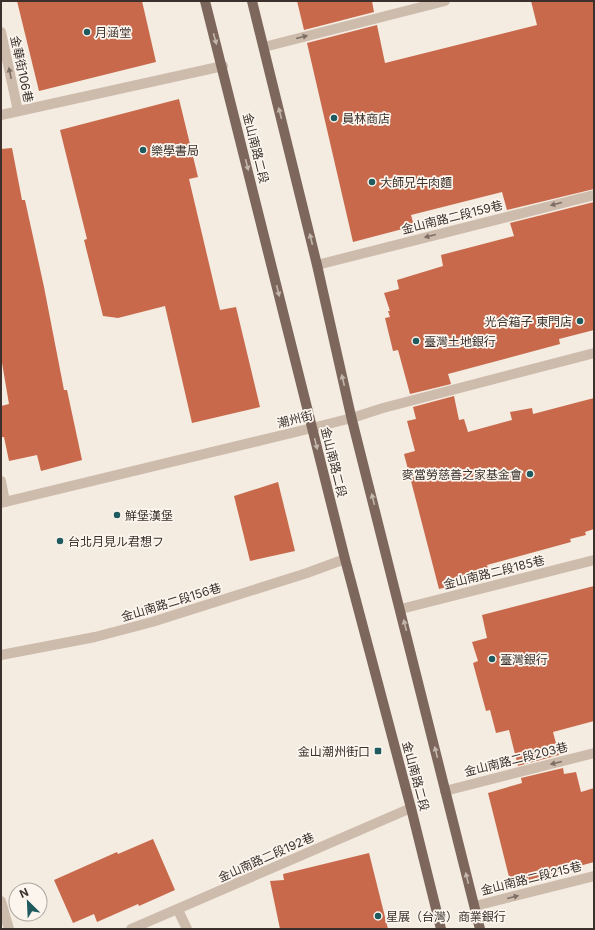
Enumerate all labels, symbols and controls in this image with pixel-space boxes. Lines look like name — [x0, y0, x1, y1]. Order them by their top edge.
place label: 月涵堂 — [95, 25, 131, 40]
marker: 月涵堂 — [82, 27, 92, 37]
one-way arrow — [213, 32, 219, 45]
street label: 金華街106巷 — [8, 34, 36, 104]
one-way arrow — [296, 34, 308, 40]
one-way arrow — [6, 67, 12, 79]
one-way arrow — [277, 107, 283, 119]
street label: 金山南路二段 — [240, 111, 272, 185]
place label: 員林商店 — [342, 111, 390, 126]
marker: 員林商店 — [329, 113, 339, 123]
place label: 樂學書局 — [151, 143, 199, 158]
marker: 樂學書局 — [138, 145, 148, 155]
one-way arrow — [244, 159, 250, 171]
place label: 大師兄牛肉麵 — [380, 175, 452, 190]
marker: 大師兄牛肉麵 — [367, 177, 377, 187]
street label: 金山南路二段159巷 — [400, 197, 504, 237]
one-way arrow — [550, 202, 562, 208]
one-way arrow — [307, 233, 313, 246]
one-way arrow — [424, 234, 436, 240]
one-way arrow — [276, 285, 282, 297]
place label: 光合箱子 東門店 — [485, 314, 572, 329]
marker: 光合箱子 東門店 — [575, 316, 585, 326]
place label: 臺灣土地銀行 — [424, 334, 496, 349]
marker: 臺灣土地銀行 — [411, 336, 421, 346]
one-way arrow — [340, 374, 346, 386]
street label: 潮州街 — [276, 407, 314, 431]
street label: 金山南路二段 — [318, 425, 350, 499]
one-way arrow — [313, 439, 319, 451]
place label: 麥當勞慈善之家基金會 — [402, 467, 522, 482]
marker: 麥當勞慈善之家基金會 — [525, 469, 535, 479]
one-way arrow — [369, 493, 375, 506]
place label: 鮮堡漢堡 — [125, 508, 173, 523]
marker: 鮮堡漢堡 — [112, 510, 122, 520]
place label: 台北月見ル君想フ — [68, 534, 164, 549]
marker: 台北月見ル君想フ — [55, 536, 65, 546]
street label: 金山南路二段185巷 — [442, 552, 546, 592]
street label: 金山南路二段156巷 — [119, 580, 223, 624]
one-way arrow — [401, 619, 407, 631]
place label: 臺灣銀行 — [500, 652, 548, 667]
marker: 臺灣銀行 — [487, 654, 497, 664]
street label: 金山南路二段 — [399, 739, 433, 813]
street label: 金山南路二段203巷 — [463, 739, 569, 779]
place label: 金山潮州街口 — [298, 744, 370, 759]
one-way arrow — [432, 745, 438, 758]
marker: 金山潮州街口 — [373, 746, 383, 756]
one-way arrow — [550, 760, 562, 766]
street label: 金山南路二段192巷 — [216, 829, 316, 885]
street label: 金山南路二段215巷 — [479, 858, 583, 898]
one-way arrow — [464, 871, 470, 884]
north arrow — [8, 882, 48, 922]
text: N — [17, 885, 31, 901]
one-way arrow — [507, 894, 519, 900]
place label: 星展（台灣）商業銀行 — [386, 909, 506, 924]
marker: 星展（台灣）商業銀行 — [373, 911, 383, 921]

